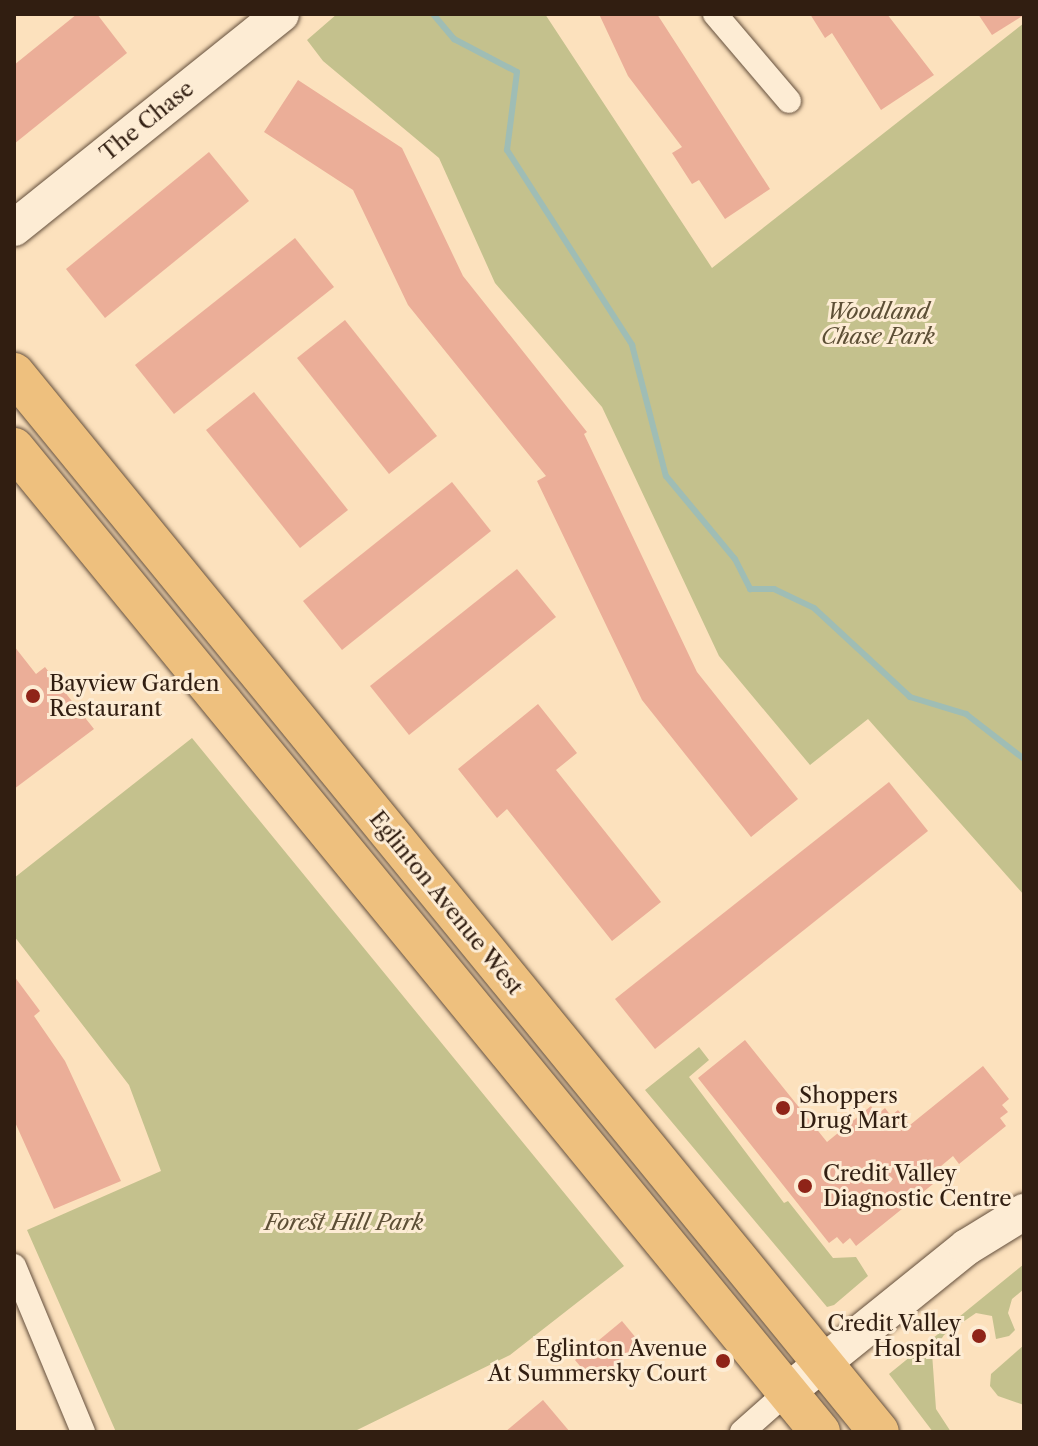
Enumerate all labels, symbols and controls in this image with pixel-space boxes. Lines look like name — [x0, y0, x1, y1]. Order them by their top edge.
street label: The Chase — [95, 75, 199, 167]
park label: Woodland Chase Park — [821, 298, 935, 350]
place label: Bayview Garden Restaurant — [49, 670, 220, 722]
marker: Bayview Garden Restaurant — [24, 687, 42, 705]
street label: Eglinton Avenue West — [363, 805, 529, 1001]
place label: Shoppers Drug Mart — [799, 1082, 908, 1134]
marker: Shoppers Drug Mart — [774, 1099, 792, 1117]
place label: Credit Valley Diagnostic Centre — [823, 1160, 1011, 1212]
marker: Credit Valley Diagnostic Centre — [794, 1175, 816, 1197]
park label: Forest Hill Park — [265, 1210, 423, 1236]
place label: Credit Valley Hospital — [826, 1310, 961, 1362]
marker: Credit Valley Hospital — [968, 1325, 990, 1347]
place label: Eglinton Avenue At Summersky Court — [487, 1335, 707, 1386]
marker: Eglinton Avenue At Summersky Court — [714, 1352, 732, 1370]

